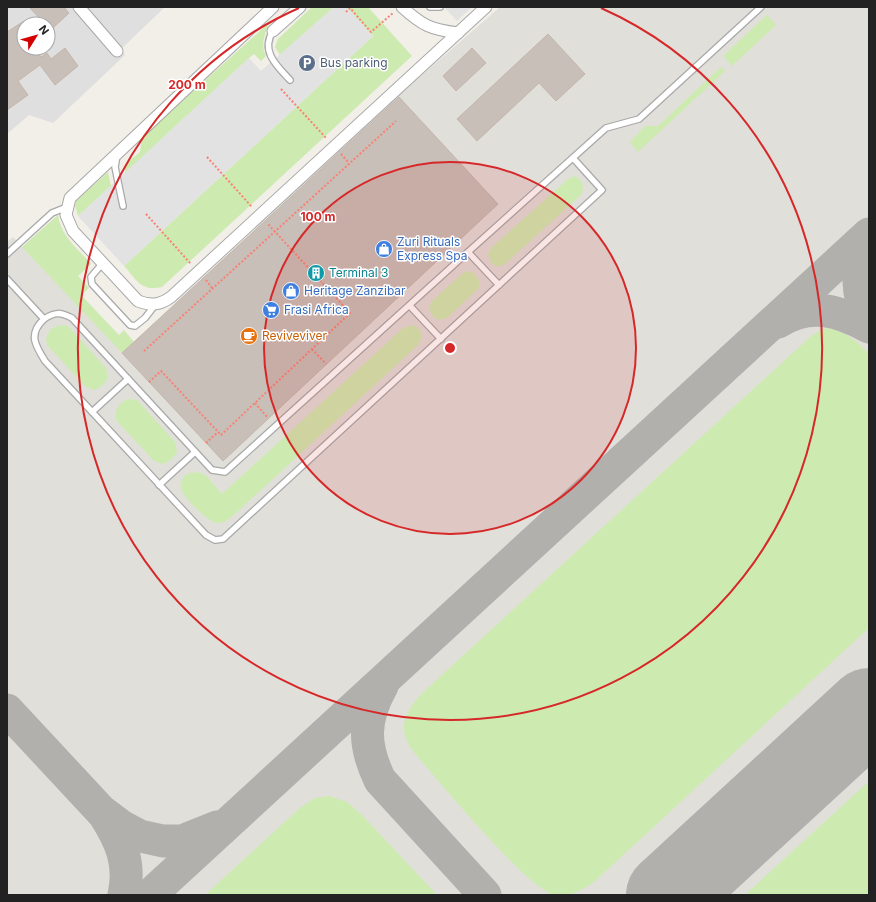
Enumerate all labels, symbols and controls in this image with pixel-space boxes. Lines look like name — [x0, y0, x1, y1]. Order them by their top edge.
north arrow — [16, 16, 56, 56]
text: N — [36, 22, 52, 38]
parking icon: Bus parking — [297, 53, 317, 73]
place label: Bus parking — [320, 55, 388, 70]
text: 200 m — [168, 77, 206, 92]
text: 100 m — [300, 209, 336, 224]
place label: Zuri Rituals Express Spa — [397, 234, 467, 263]
shop icon: Zuri Rituals Express Spa — [374, 239, 394, 259]
building icon: Terminal 3 — [306, 263, 326, 283]
place label: Terminal 3 — [329, 265, 388, 280]
shop icon: Heritage Zanzibar — [281, 281, 301, 301]
place label: Heritage Zanzibar — [304, 283, 406, 298]
supermarket icon: Frasi Africa — [261, 300, 281, 320]
place label: Frasi Africa — [284, 302, 349, 317]
cafe icon: Reviveviver — [239, 326, 259, 346]
place label: Reviveviver — [262, 328, 327, 343]
centre of rings — [443, 341, 457, 355]

